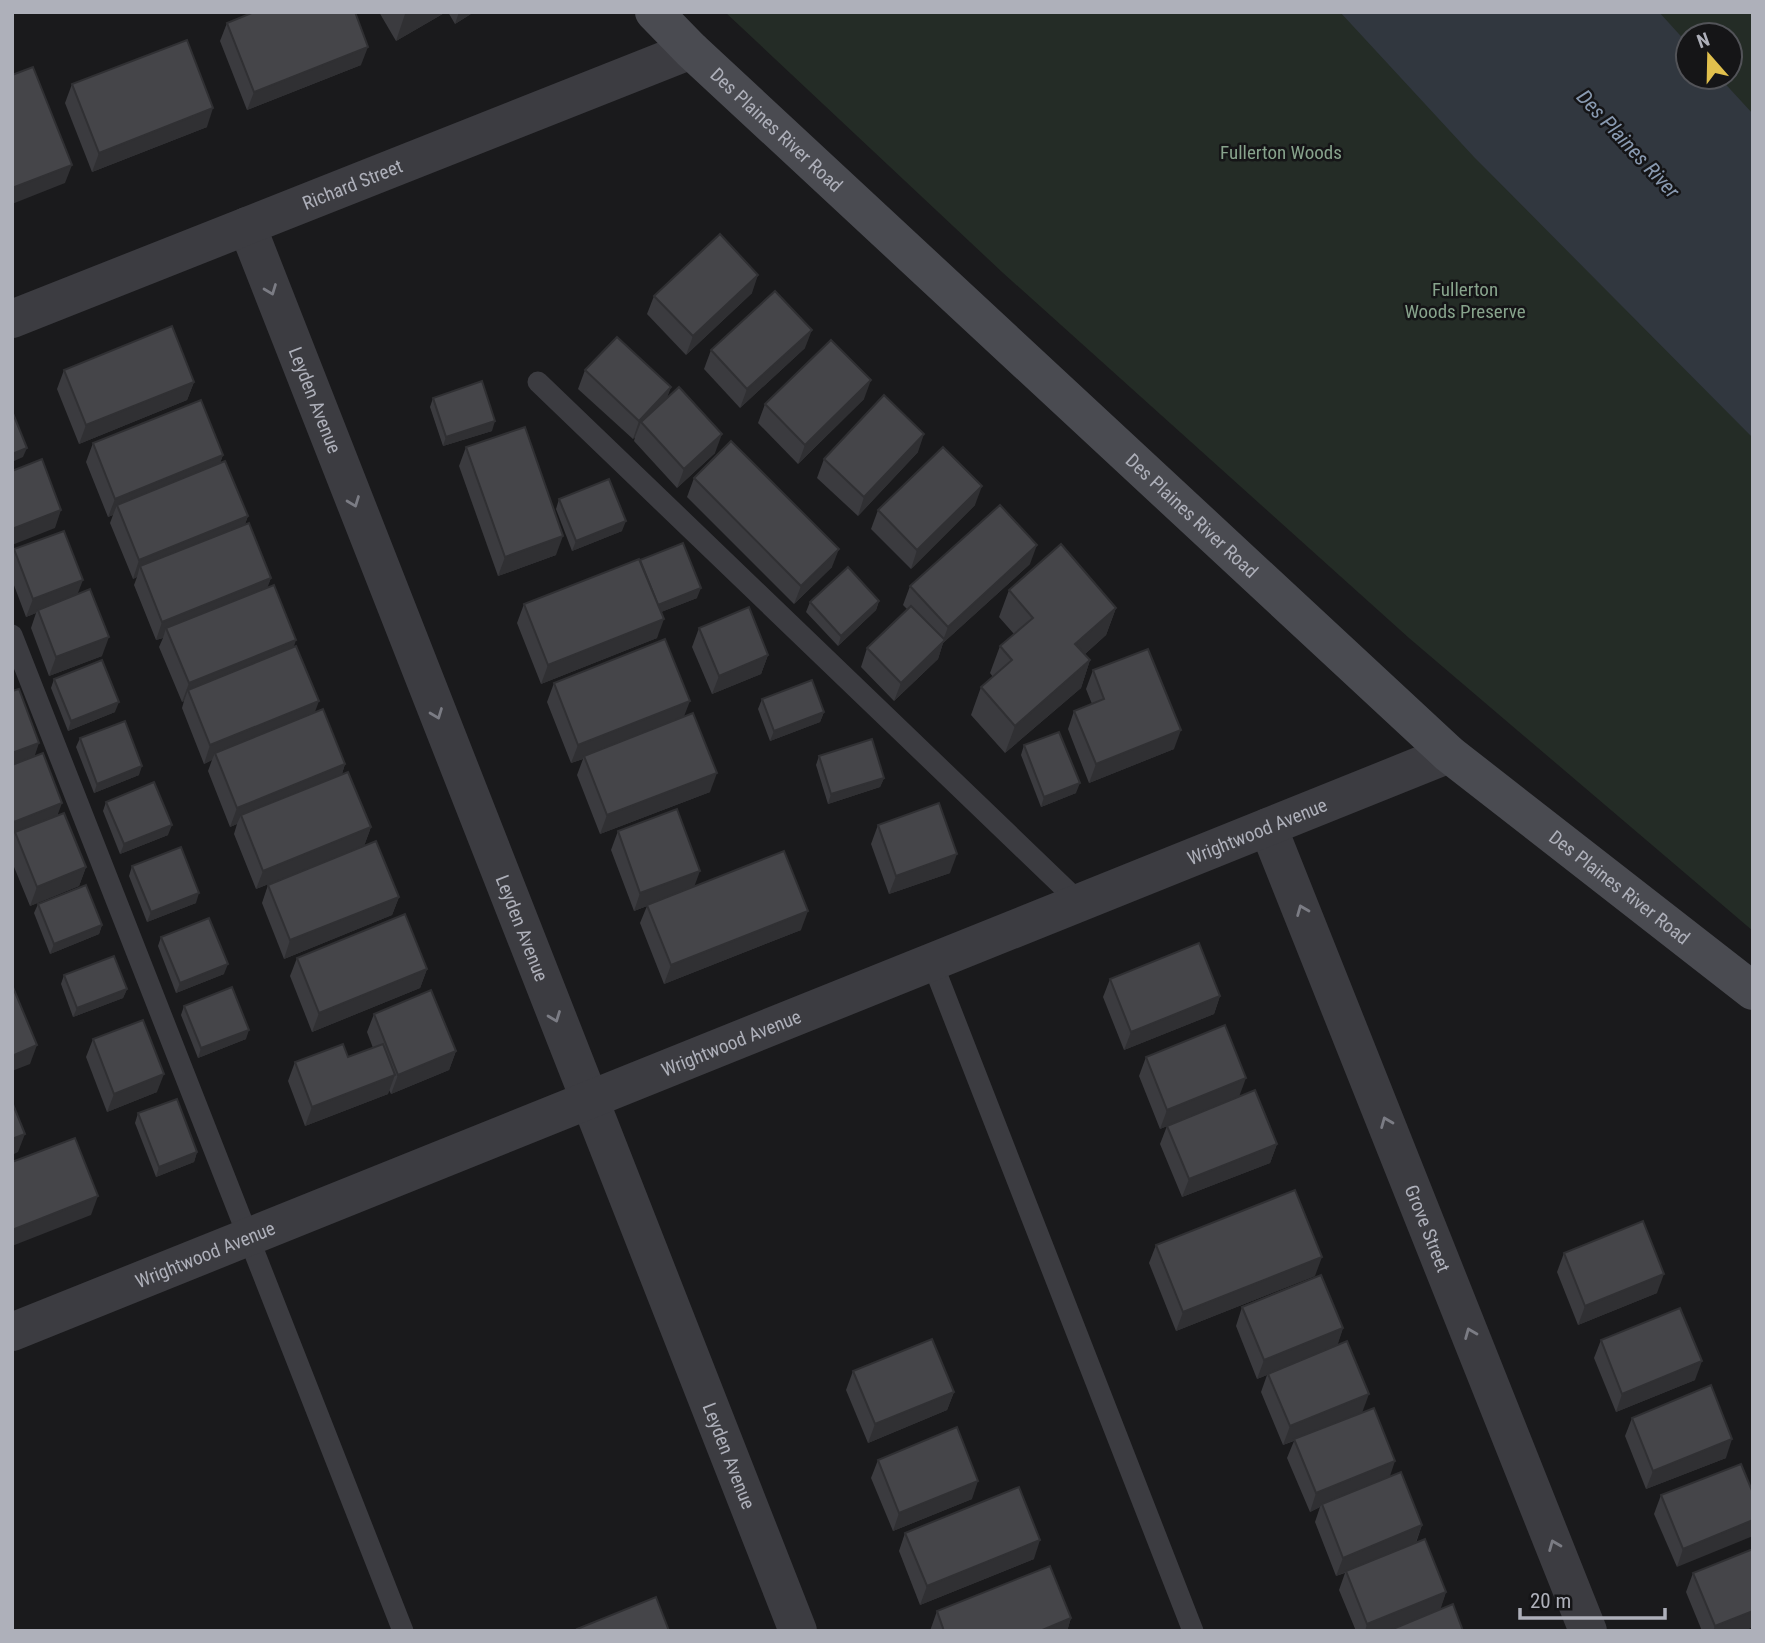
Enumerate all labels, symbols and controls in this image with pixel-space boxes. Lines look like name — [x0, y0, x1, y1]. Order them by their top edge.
north arrow — [1674, 21, 1744, 91]
text: N — [1694, 28, 1713, 53]
street label: Des Plaines River Road — [705, 63, 847, 197]
water label: Des Plaines River — [1572, 85, 1685, 204]
park label: Fullerton Woods — [1220, 141, 1342, 164]
street label: Richard Street — [299, 155, 406, 215]
park label: Fullerton Woods Preserve — [1404, 278, 1526, 323]
one-way arrow — [263, 283, 277, 295]
street label: Leyden Avenue — [284, 344, 346, 457]
street label: Des Plaines River Road — [1121, 449, 1263, 583]
one-way arrow — [346, 495, 360, 507]
one-way arrow — [428, 707, 442, 719]
street label: Wrightwood Avenue — [1184, 793, 1331, 870]
street label: Des Plaines River Road — [1544, 826, 1694, 949]
street label: Leyden Avenue — [491, 872, 553, 985]
one-way arrow — [1296, 905, 1310, 917]
street label: Wrightwood Avenue — [658, 1005, 805, 1082]
one-way arrow — [546, 1010, 560, 1022]
one-way arrow — [1380, 1116, 1394, 1128]
street label: Grove Street — [1400, 1182, 1455, 1276]
street label: Wrightwood Avenue — [132, 1216, 278, 1293]
one-way arrow — [1464, 1328, 1478, 1340]
street label: Leyden Avenue — [698, 1400, 760, 1513]
one-way arrow — [1548, 1539, 1562, 1551]
scale bar — [1520, 1576, 1665, 1620]
text: 20 m — [1530, 1589, 1571, 1613]

